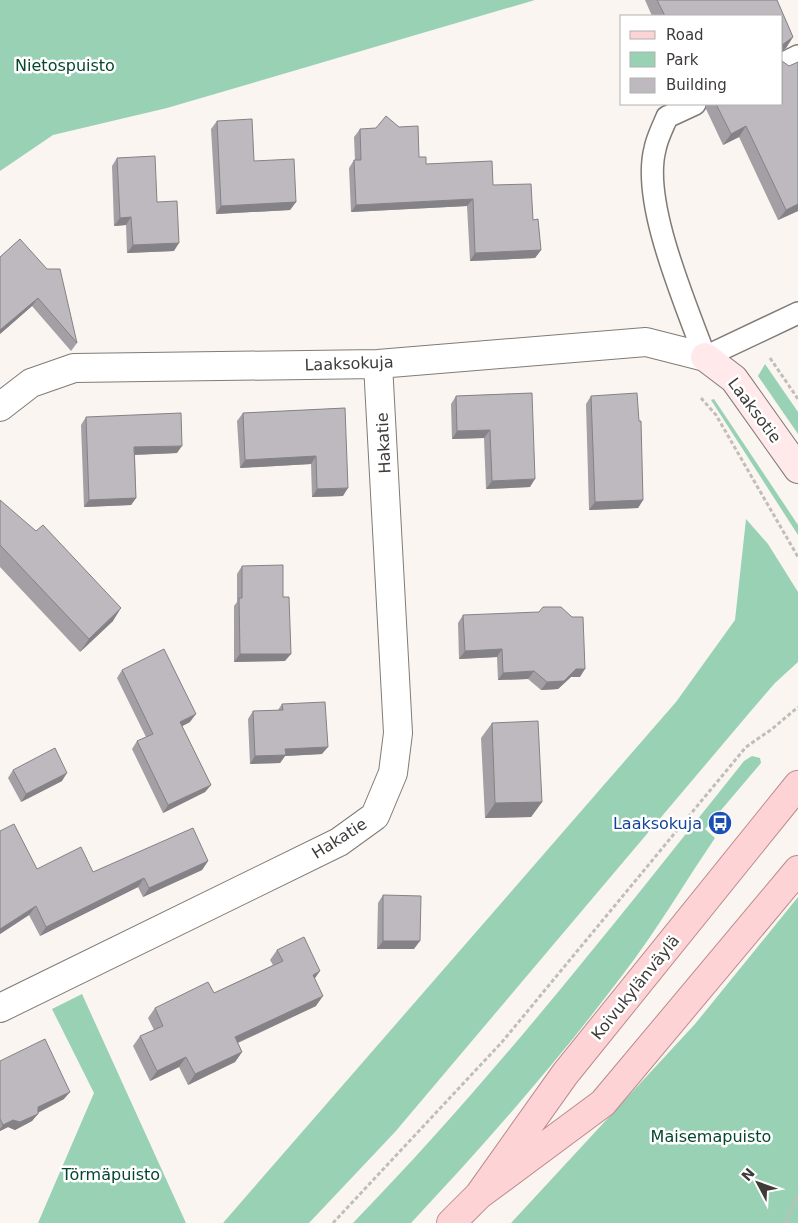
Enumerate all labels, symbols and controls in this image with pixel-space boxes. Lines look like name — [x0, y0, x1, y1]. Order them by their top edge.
legend — [620, 15, 783, 105]
text: Road — [666, 26, 704, 44]
text: Park — [666, 51, 699, 69]
park label: Nietospuisto — [15, 56, 115, 75]
text: Building — [666, 76, 727, 94]
street label: Laaksokuja — [304, 352, 394, 375]
street label: Laaksotie — [724, 374, 785, 447]
street label: Hakatie — [372, 412, 395, 474]
bus stop icon: Laaksokuja — [707, 810, 733, 836]
street label: Hakatie — [308, 814, 370, 863]
place label: Laaksokuja — [613, 814, 702, 833]
street label: Koivukylänväylä — [587, 931, 683, 1043]
park label: Maisemapuisto — [651, 1127, 771, 1146]
north arrow — [733, 1158, 783, 1208]
park label: Törmäpuisto — [61, 1165, 160, 1184]
text: N — [738, 1165, 758, 1184]

